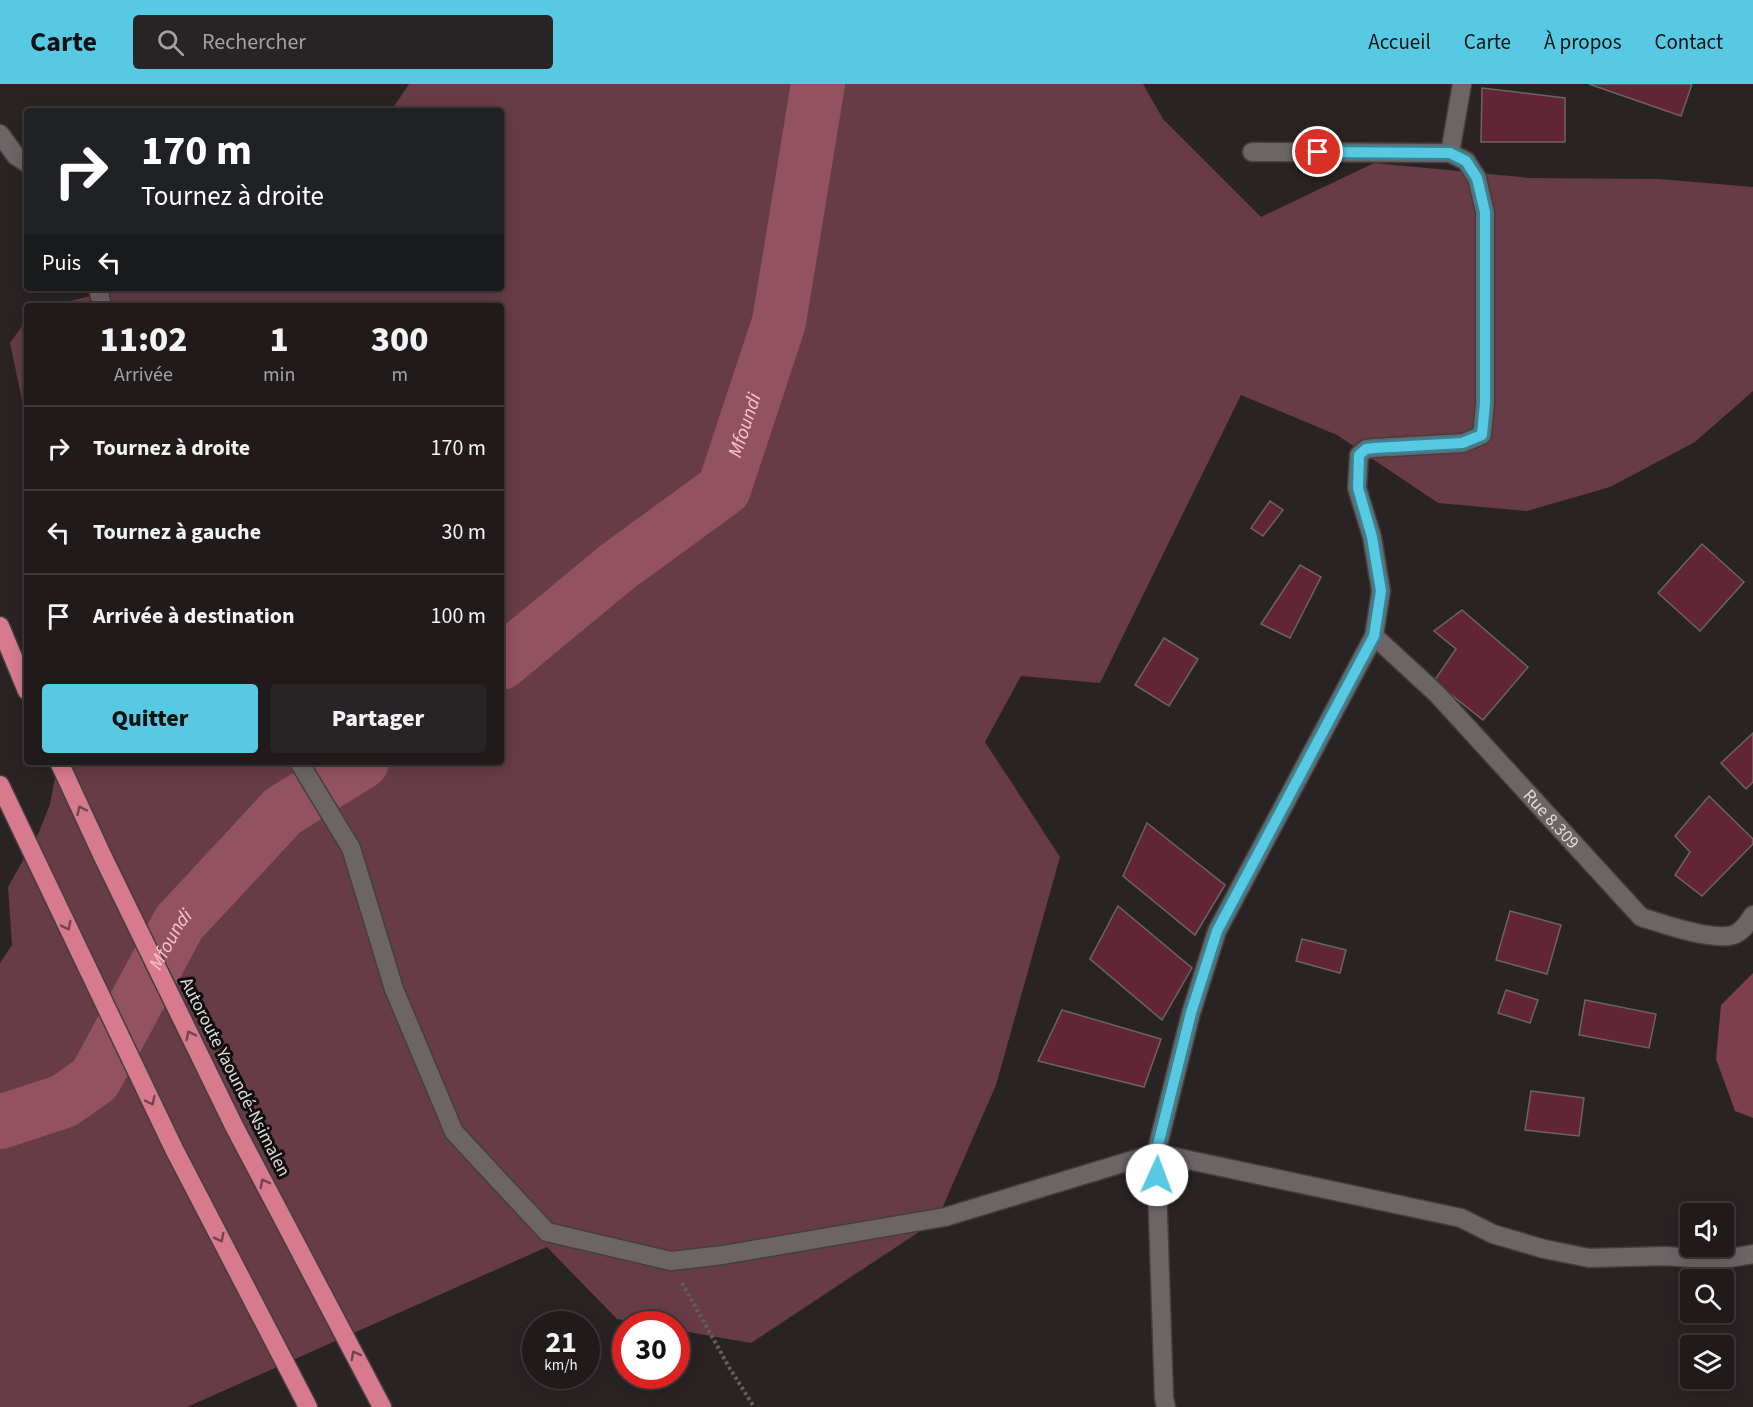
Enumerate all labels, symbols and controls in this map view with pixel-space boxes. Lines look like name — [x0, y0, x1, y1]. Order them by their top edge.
search box — [133, 15, 553, 69]
text: Carte — [30, 22, 97, 62]
icon: search — [154, 26, 187, 59]
text: Rechercher — [202, 26, 306, 58]
text: Accueil — [1368, 27, 1431, 57]
text: Carte — [1464, 27, 1511, 57]
text: À propos — [1544, 27, 1621, 57]
text: Contact — [1654, 27, 1723, 57]
text: 170 m — [141, 121, 252, 181]
pin — [1292, 126, 1343, 177]
icon: right — [42, 132, 120, 210]
icon: arrive — [1301, 135, 1334, 168]
text: Tournez à droite — [141, 177, 324, 216]
icon: left — [93, 246, 126, 279]
text: Puis — [42, 247, 81, 279]
text: 11:02 — [99, 314, 188, 365]
text: 1 — [270, 314, 289, 365]
text: 300 — [371, 314, 429, 365]
text: Arrivée — [114, 361, 173, 389]
text: min — [263, 361, 295, 389]
text: m — [391, 361, 408, 389]
water label: Mfoundi — [721, 389, 769, 461]
icon: right — [42, 432, 75, 465]
text: Tournez à droite — [93, 432, 250, 464]
text: 170 m — [431, 432, 486, 464]
icon: left — [42, 516, 75, 549]
text: Tournez à gauche — [93, 516, 261, 548]
text: 30 m — [441, 516, 486, 548]
icon: arrive — [42, 600, 75, 633]
text: Arrivée à destination — [93, 600, 295, 632]
text: 100 m — [431, 600, 486, 632]
button: Quitter — [42, 684, 258, 753]
button: Partager — [270, 684, 486, 753]
street label: Rue 8.309 — [1517, 784, 1585, 854]
one-way arrow — [76, 805, 88, 816]
water label: Mfoundi — [142, 903, 199, 975]
one-way arrow — [59, 919, 71, 930]
street label: Autoroute Yaoundé-Nsimalen — [174, 973, 296, 1181]
one-way arrow — [186, 1031, 197, 1042]
one-way arrow — [144, 1095, 156, 1106]
position arrow — [1125, 1143, 1189, 1207]
one-way arrow — [260, 1178, 271, 1189]
map controls — [1680, 1203, 1734, 1389]
button: sound — [1680, 1203, 1734, 1257]
one-way arrow — [213, 1232, 225, 1243]
button: search — [1680, 1269, 1734, 1323]
speed limit sign: 30 — [612, 1311, 690, 1389]
text: 21 — [545, 1321, 577, 1364]
button: layers — [1680, 1335, 1734, 1389]
one-way arrow — [351, 1351, 362, 1362]
text: km/h — [544, 1355, 578, 1376]

